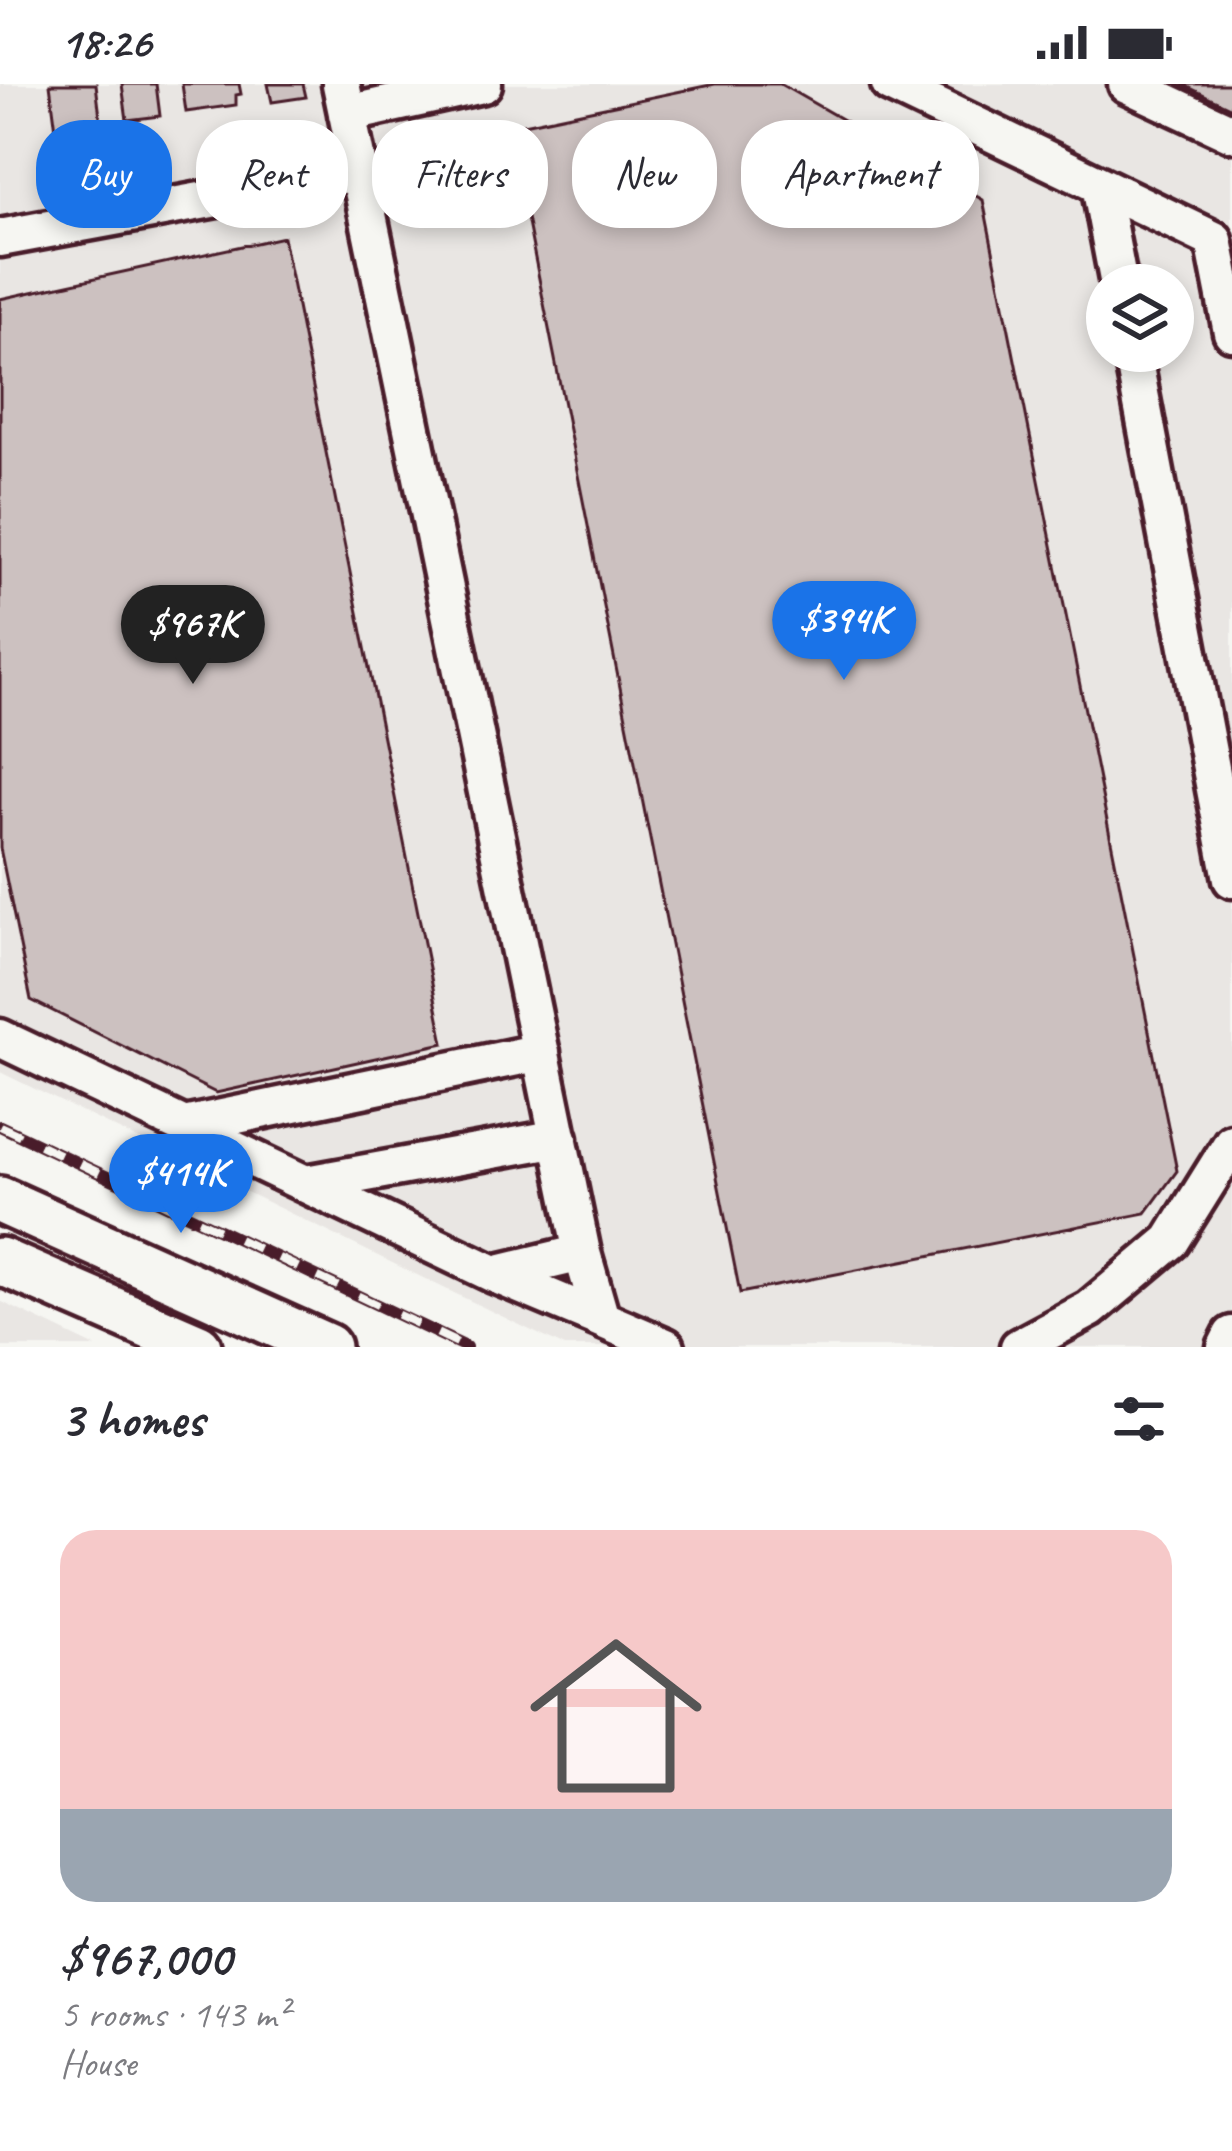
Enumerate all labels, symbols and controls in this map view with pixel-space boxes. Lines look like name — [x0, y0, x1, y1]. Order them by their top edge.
text: 18:26 — [60, 14, 151, 71]
chip: Buy — [36, 120, 172, 228]
chip: Rent — [196, 120, 348, 228]
chip: Filters — [372, 120, 548, 228]
chip: New — [572, 120, 717, 228]
chip: Apartment — [741, 120, 979, 228]
map controls — [1086, 264, 1194, 372]
button: layers — [1086, 264, 1194, 372]
pin: $394K — [760, 581, 928, 683]
pin: $967K — [109, 585, 277, 687]
text: $394K — [799, 595, 889, 644]
text: $967K — [148, 599, 238, 648]
pin: $414K — [97, 1134, 265, 1236]
text: $414K — [136, 1148, 226, 1197]
icon: filters — [1106, 1386, 1172, 1452]
text: 3 homes — [60, 1387, 204, 1451]
icon: home — [508, 1608, 724, 1824]
text: $967,000 — [60, 1926, 231, 1990]
text: 5 rooms · 143 m² — [60, 1990, 288, 2039]
text: House — [60, 2039, 136, 2088]

